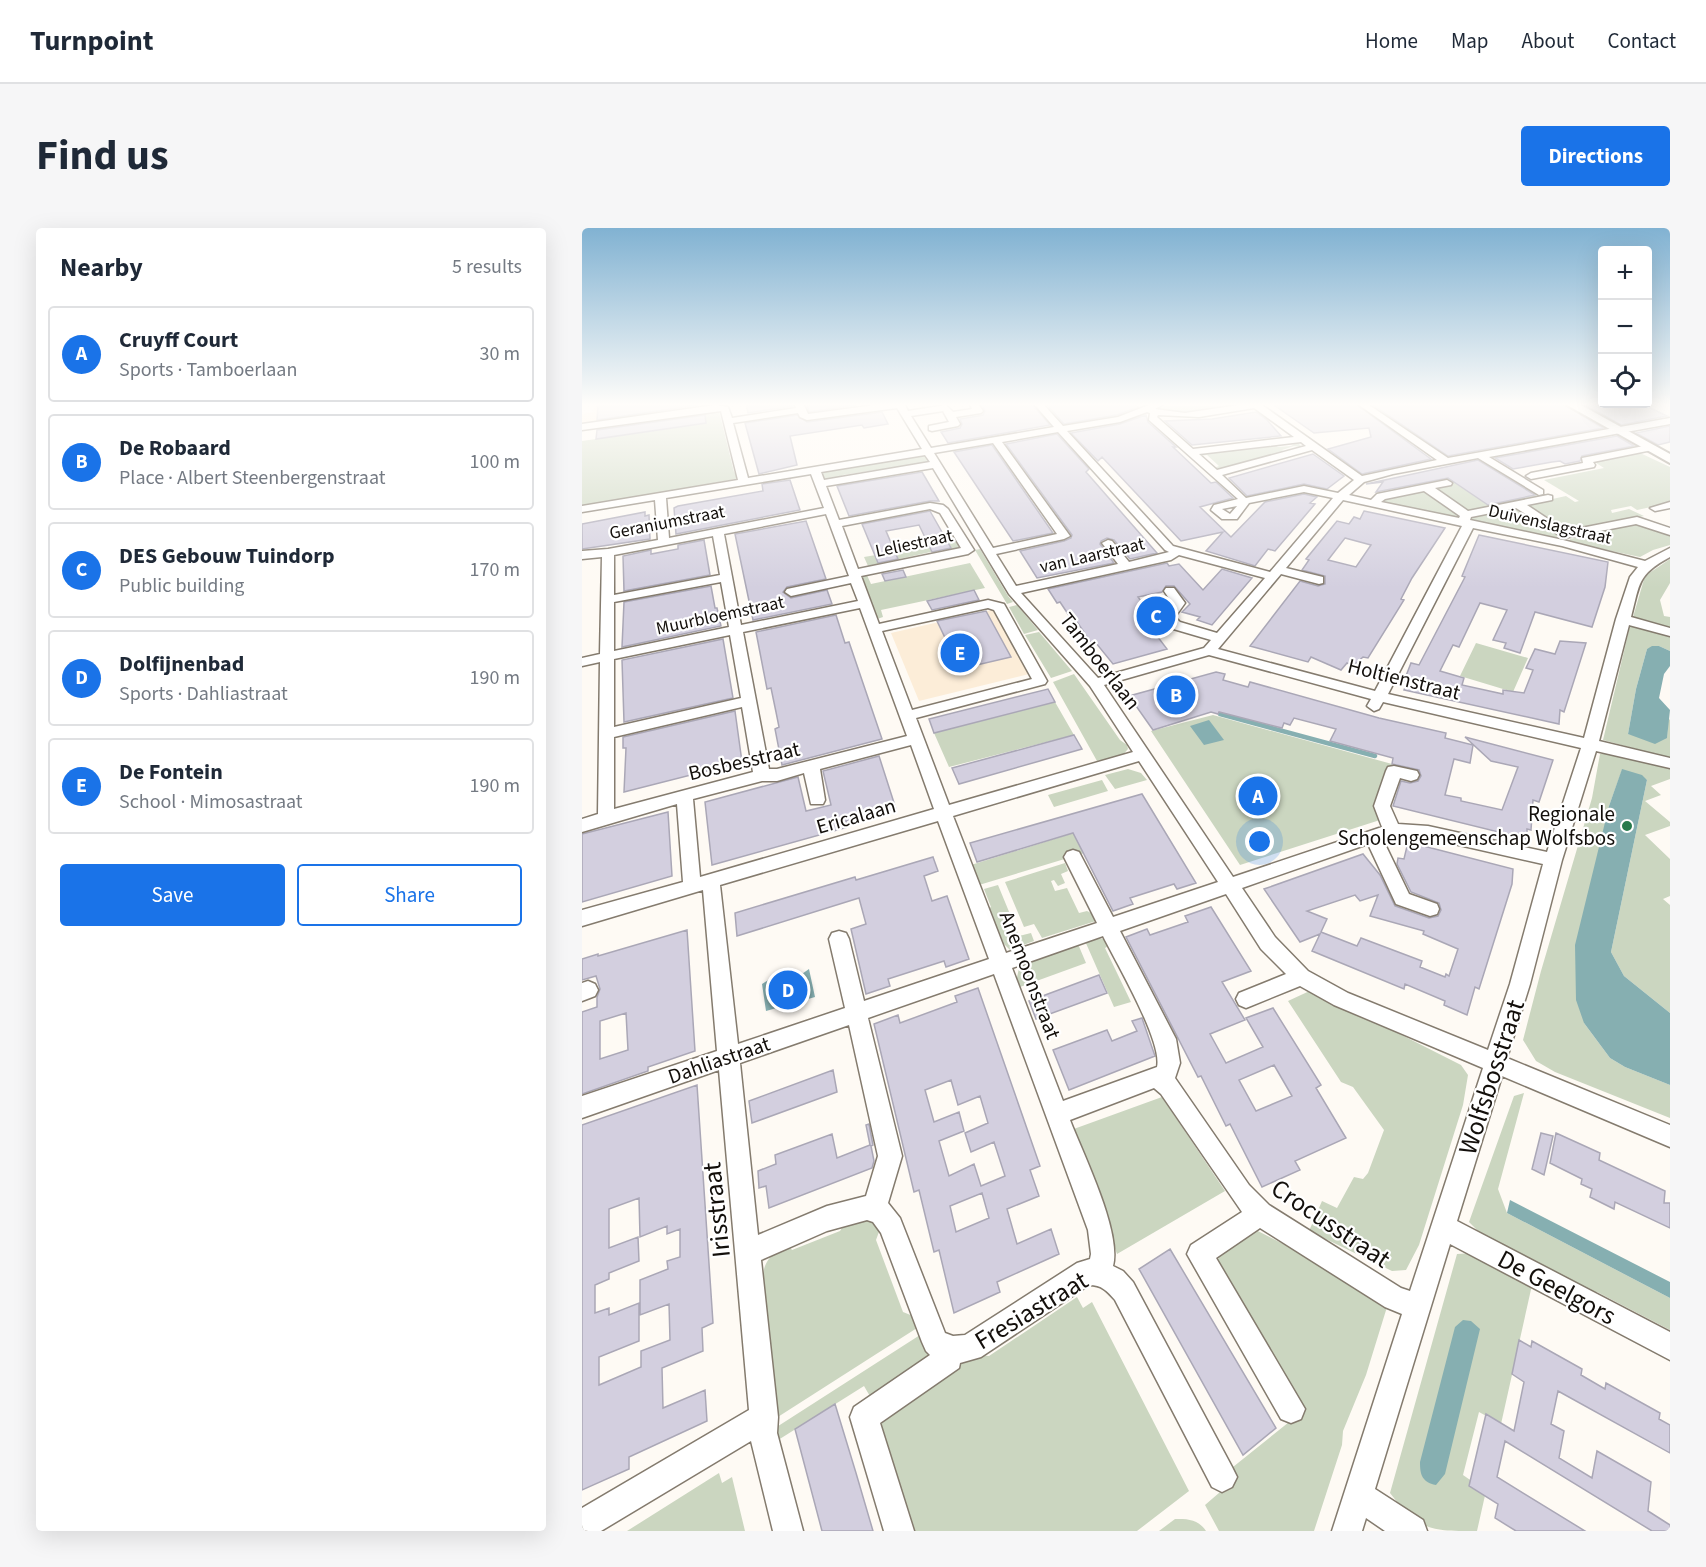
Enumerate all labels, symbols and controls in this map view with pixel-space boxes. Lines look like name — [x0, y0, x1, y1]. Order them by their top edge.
text: Turnpoint — [30, 21, 154, 61]
text: Home — [1365, 26, 1418, 56]
text: Map — [1451, 26, 1489, 56]
text: About — [1522, 26, 1574, 56]
text: Contact — [1607, 26, 1676, 56]
text: Find us — [36, 126, 169, 186]
button: Directions — [1521, 126, 1670, 186]
map controls — [1598, 246, 1652, 408]
button: + — [1598, 246, 1652, 300]
text: Nearby — [60, 249, 143, 286]
text: 5 results — [452, 253, 522, 281]
button: − — [1598, 300, 1652, 354]
text: Cruyff Court — [119, 324, 238, 356]
text: A — [76, 340, 87, 368]
text: 30 m — [480, 340, 520, 368]
button: locate — [1598, 354, 1652, 408]
text: Sports · Tamboerlaan — [119, 356, 297, 384]
text: De Robaard — [119, 432, 231, 464]
text: B — [75, 448, 88, 476]
text: 100 m — [470, 448, 520, 476]
text: Place · Albert Steenbergenstraat — [119, 464, 385, 492]
street label: Duivenslagstraat — [1486, 498, 1614, 551]
street label: Geraniumstraat — [607, 499, 727, 546]
street label: Leliestraat — [873, 523, 955, 564]
street label: van Laarstraat — [1037, 531, 1147, 580]
text: DES Gebouw Tuindorp — [119, 540, 335, 572]
text: C — [76, 556, 87, 584]
text: 170 m — [470, 556, 520, 584]
text: Public building — [119, 572, 244, 600]
street label: Muurbloemstraat — [654, 590, 786, 641]
pin: C — [1136, 594, 1176, 638]
street label: Tamboerlaan — [1052, 606, 1148, 716]
pin: E — [940, 630, 980, 676]
text: Dolfijnenbad — [119, 648, 244, 680]
street label: Holtienstraat — [1345, 651, 1463, 707]
text: D — [75, 664, 88, 692]
text: 190 m — [470, 664, 520, 692]
pin: B — [1156, 672, 1196, 718]
text: Sports · Dahliastraat — [119, 680, 288, 708]
street label: Bosbesstraat — [685, 734, 803, 788]
text: De Fontein — [119, 756, 223, 788]
text: E — [76, 772, 87, 800]
text: 190 m — [470, 772, 520, 800]
pin: A — [1238, 774, 1278, 818]
text: School · Mimosastraat — [119, 788, 303, 816]
street label: Ericalaan — [813, 790, 899, 842]
place label: Regionale Scholengemeenschap Wolfsbos — [1338, 799, 1615, 853]
marker: Regionale Scholengemeenschap Wolfsbos — [1620, 819, 1634, 833]
your location — [1245, 827, 1274, 856]
button: Save — [60, 864, 285, 926]
button: Share — [297, 864, 522, 926]
street label: Anemoonstraat — [992, 907, 1068, 1043]
pin: D — [768, 968, 808, 1012]
street label: Wolfsbosstraat — [1449, 995, 1534, 1159]
street label: Dahliastraat — [664, 1029, 774, 1091]
street label: Irisstraat — [693, 1160, 740, 1259]
street label: Crocusstraat — [1264, 1170, 1398, 1277]
street label: De Geelgors — [1491, 1241, 1623, 1334]
street label: Fresiastraat — [967, 1262, 1095, 1359]

